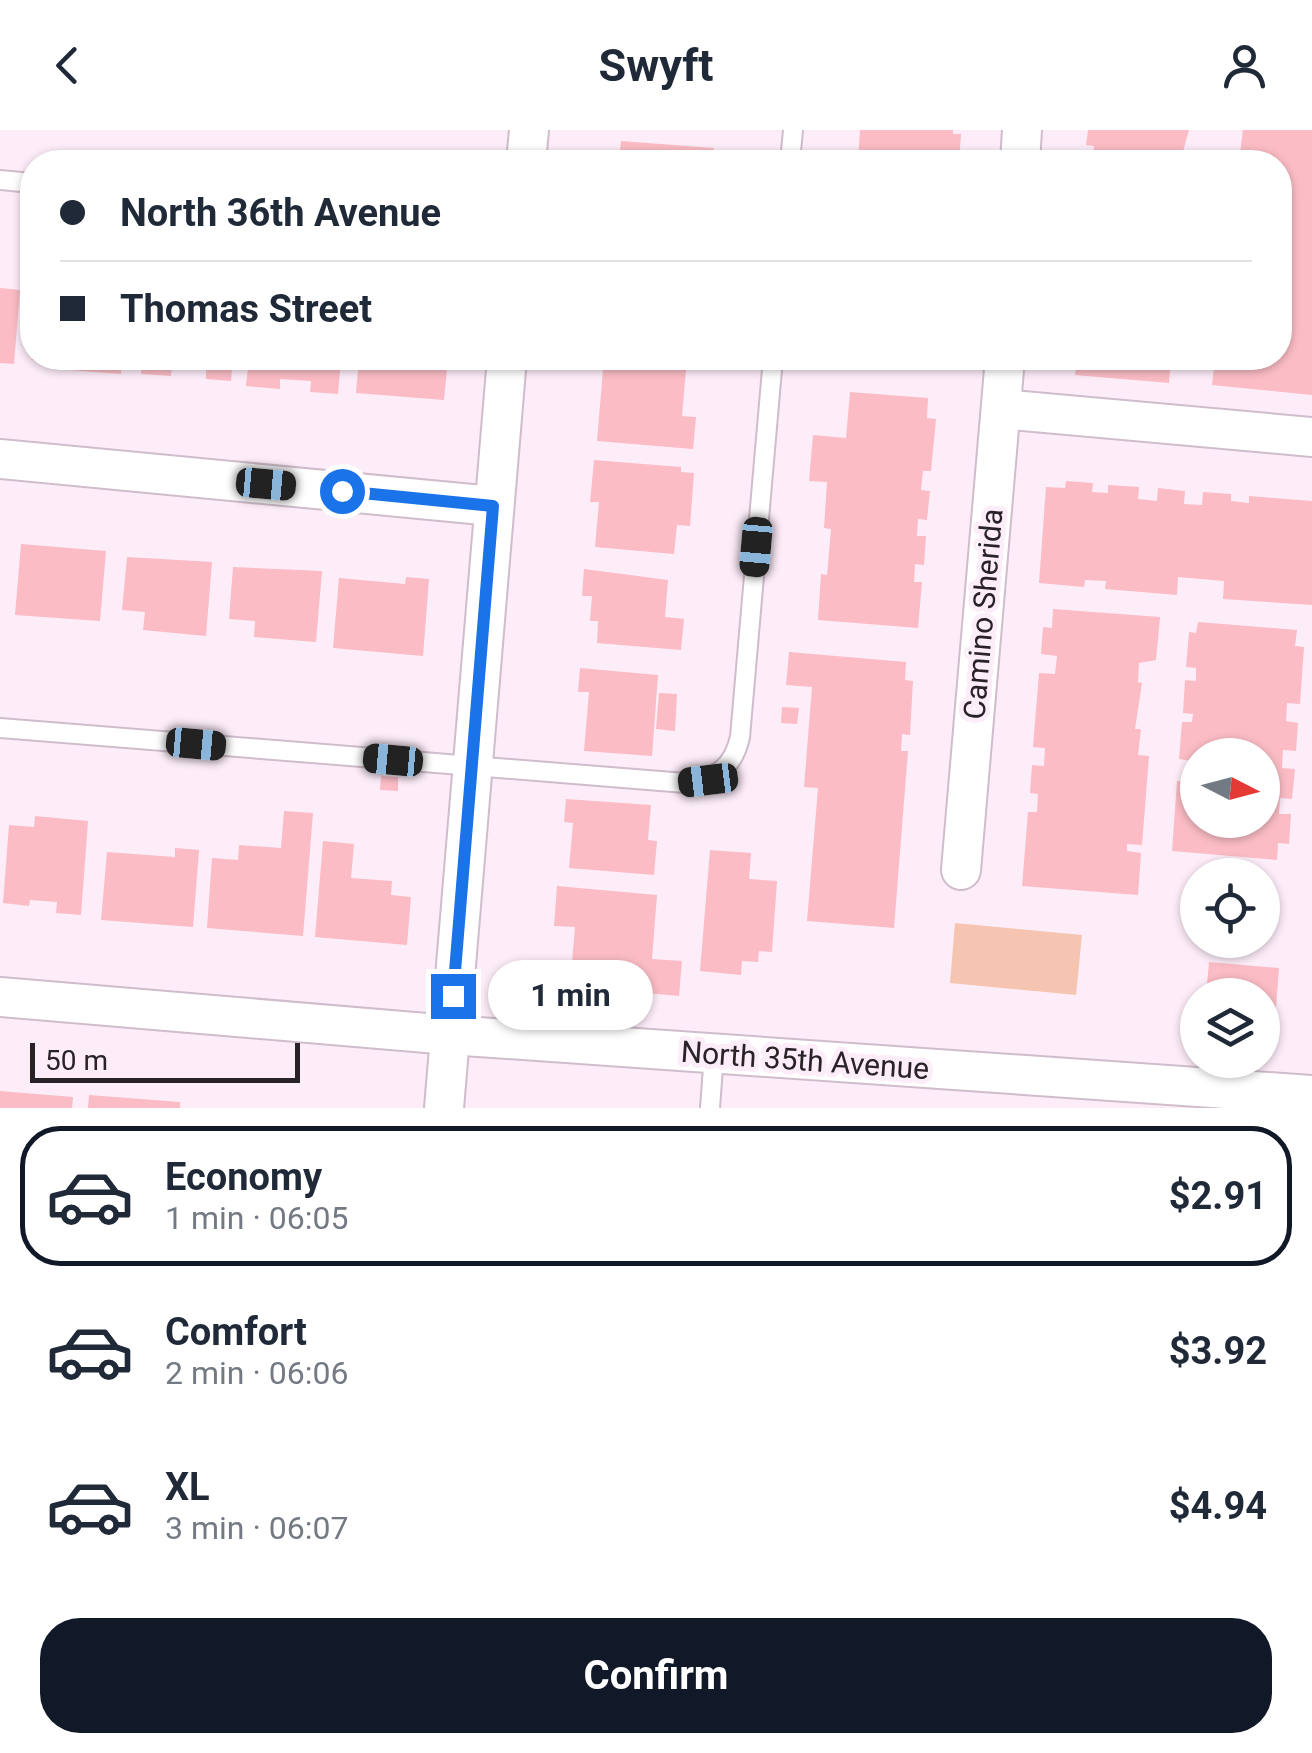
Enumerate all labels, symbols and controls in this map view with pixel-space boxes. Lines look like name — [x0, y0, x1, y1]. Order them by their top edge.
icon: back — [40, 38, 95, 93]
icon: person — [1217, 38, 1272, 93]
text: Swyft — [598, 39, 714, 92]
text: North 36th Avenue — [120, 191, 441, 235]
text: Thomas Street — [120, 287, 372, 331]
car — [235, 466, 297, 502]
route start — [320, 469, 365, 514]
street label: Camino Sherida — [956, 507, 1010, 721]
car — [738, 516, 774, 578]
car — [165, 726, 227, 762]
north arrow — [1180, 738, 1280, 838]
map controls — [1180, 738, 1280, 1078]
car — [362, 742, 424, 778]
car — [676, 761, 740, 799]
button: locate — [1180, 858, 1280, 958]
callout: 1 min — [488, 961, 653, 1031]
route end — [431, 974, 476, 1019]
text: 1 min — [530, 976, 611, 1014]
button: layers — [1180, 978, 1280, 1078]
street label: North 35th Avenue — [680, 1034, 930, 1086]
scale bar — [30, 1038, 300, 1083]
text: 50 m — [45, 1044, 108, 1077]
icon: car — [45, 1151, 135, 1241]
text: Economy — [165, 1155, 322, 1199]
text: $2.91 — [1169, 1174, 1267, 1218]
text: 1 min · 06:05 — [165, 1199, 348, 1237]
icon: car — [45, 1306, 135, 1396]
text: Comfort — [165, 1310, 307, 1354]
text: $3.92 — [1169, 1329, 1267, 1373]
text: 2 min · 06:06 — [165, 1354, 348, 1392]
icon: car — [45, 1461, 135, 1551]
text: XL — [165, 1465, 210, 1509]
text: $4.94 — [1169, 1484, 1267, 1528]
text: 3 min · 06:07 — [165, 1509, 348, 1547]
button: Confirm — [40, 1618, 1272, 1733]

